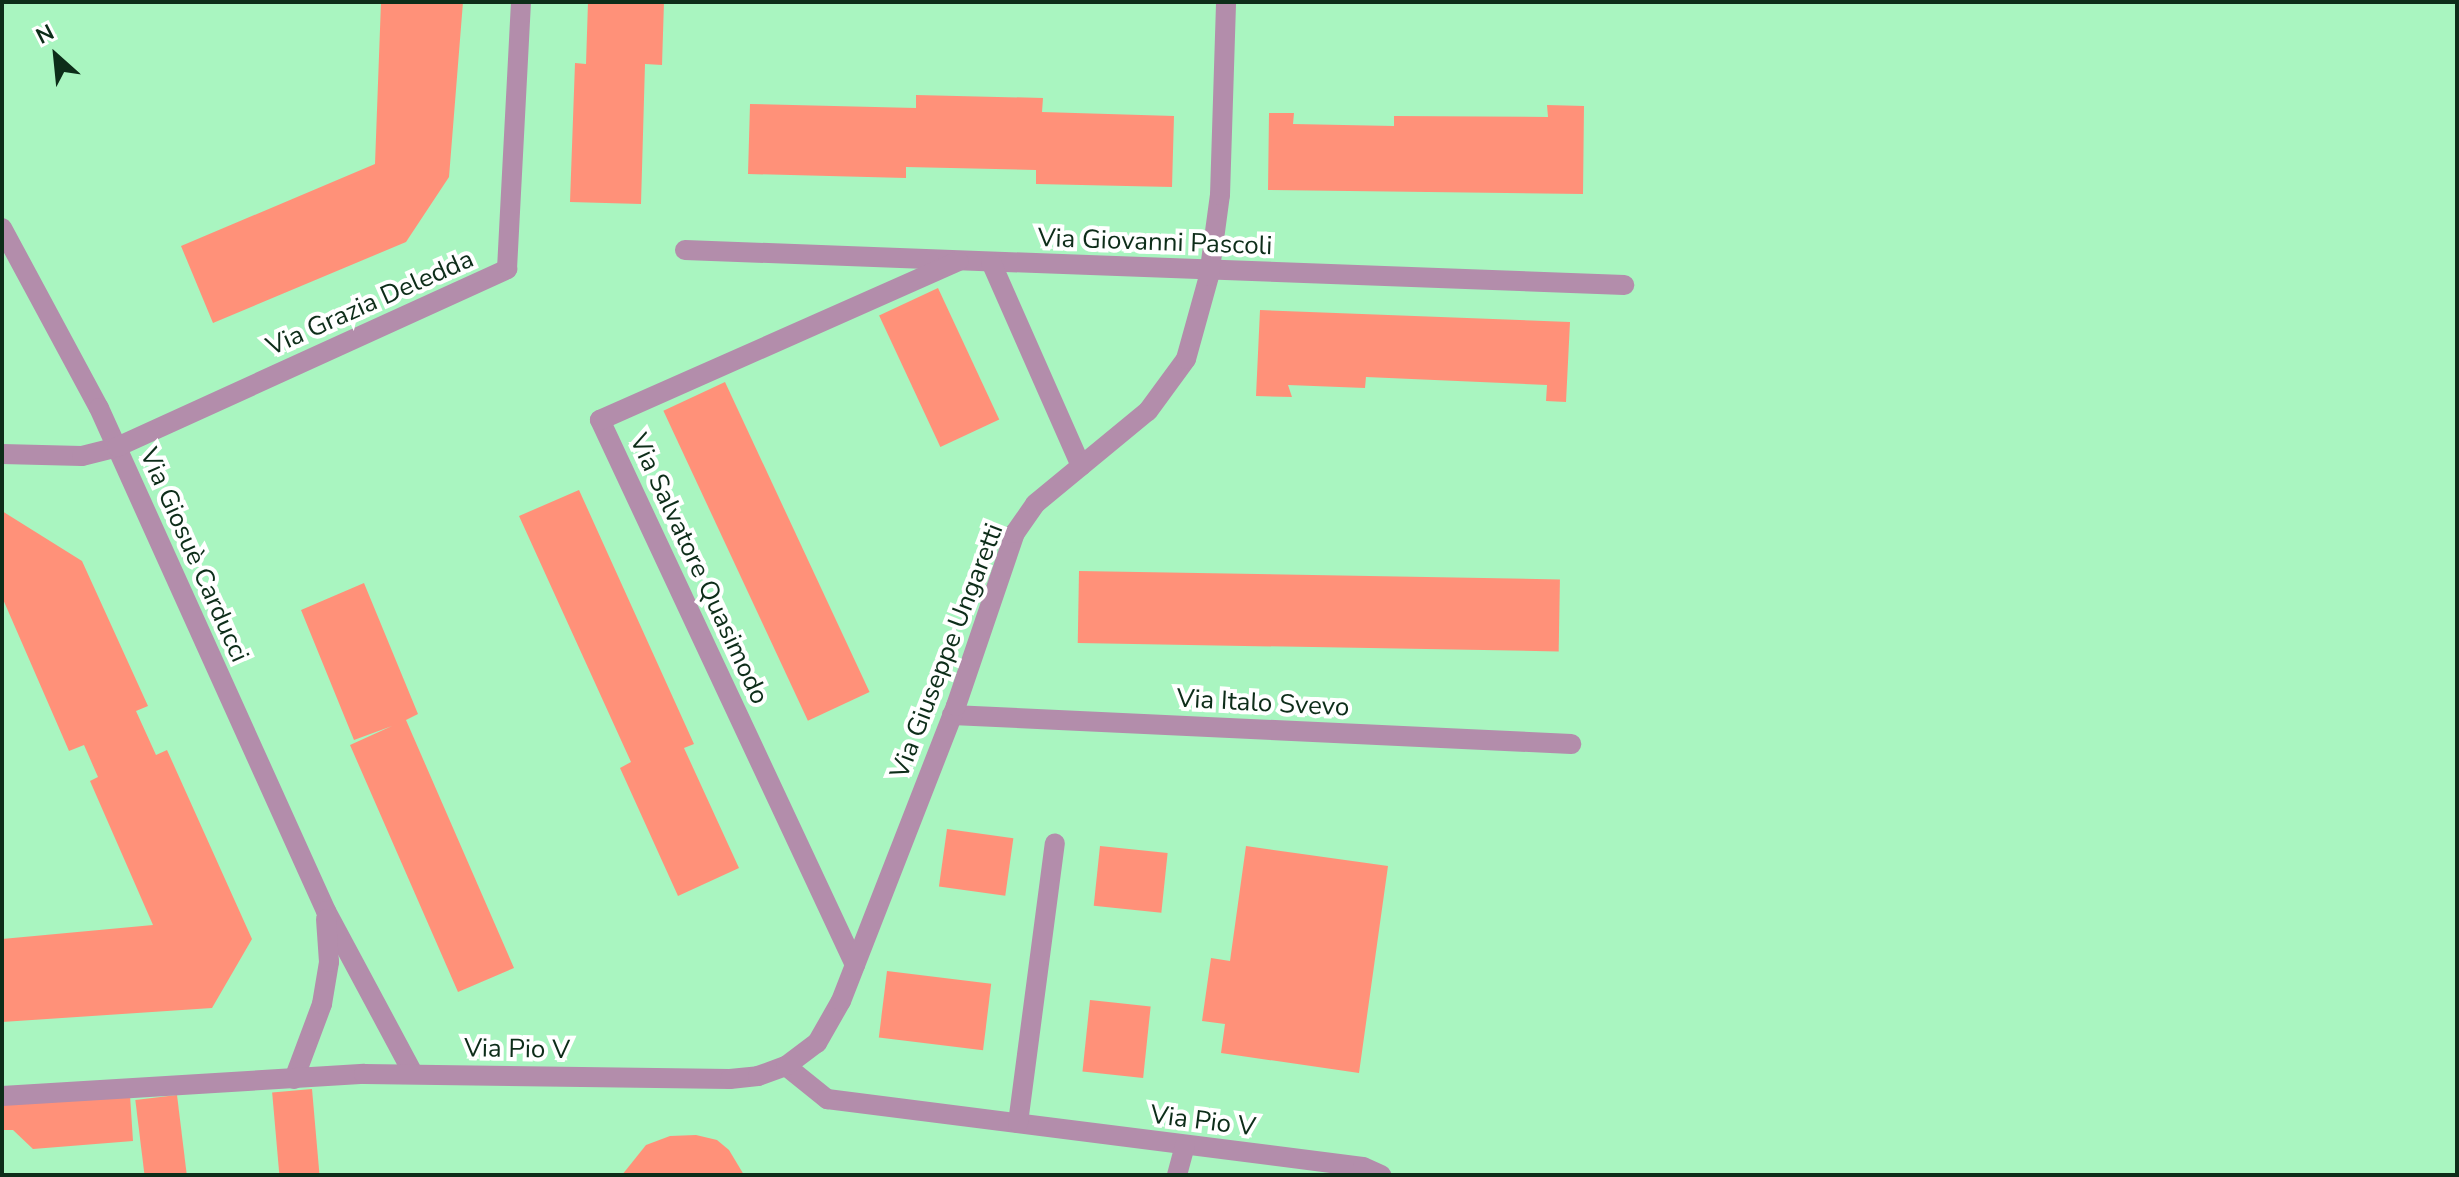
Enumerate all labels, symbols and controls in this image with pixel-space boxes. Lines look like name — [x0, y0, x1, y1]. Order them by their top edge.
north arrow — [16, 16, 96, 96]
text: N — [31, 18, 59, 52]
street label: Via Giovanni Pascoli — [1037, 222, 1273, 262]
street label: Via Grazia Deledda — [262, 243, 478, 363]
street label: Via Salvatore Quasimodo — [623, 429, 775, 709]
street label: Via Giosuè Carducci — [133, 443, 255, 667]
street label: Via Giuseppe Ungaretti — [884, 519, 1010, 783]
street label: Via Italo Svevo — [1176, 683, 1350, 723]
street label: Via Pio V — [464, 1032, 570, 1066]
street label: Via Pio V — [1149, 1099, 1257, 1143]

